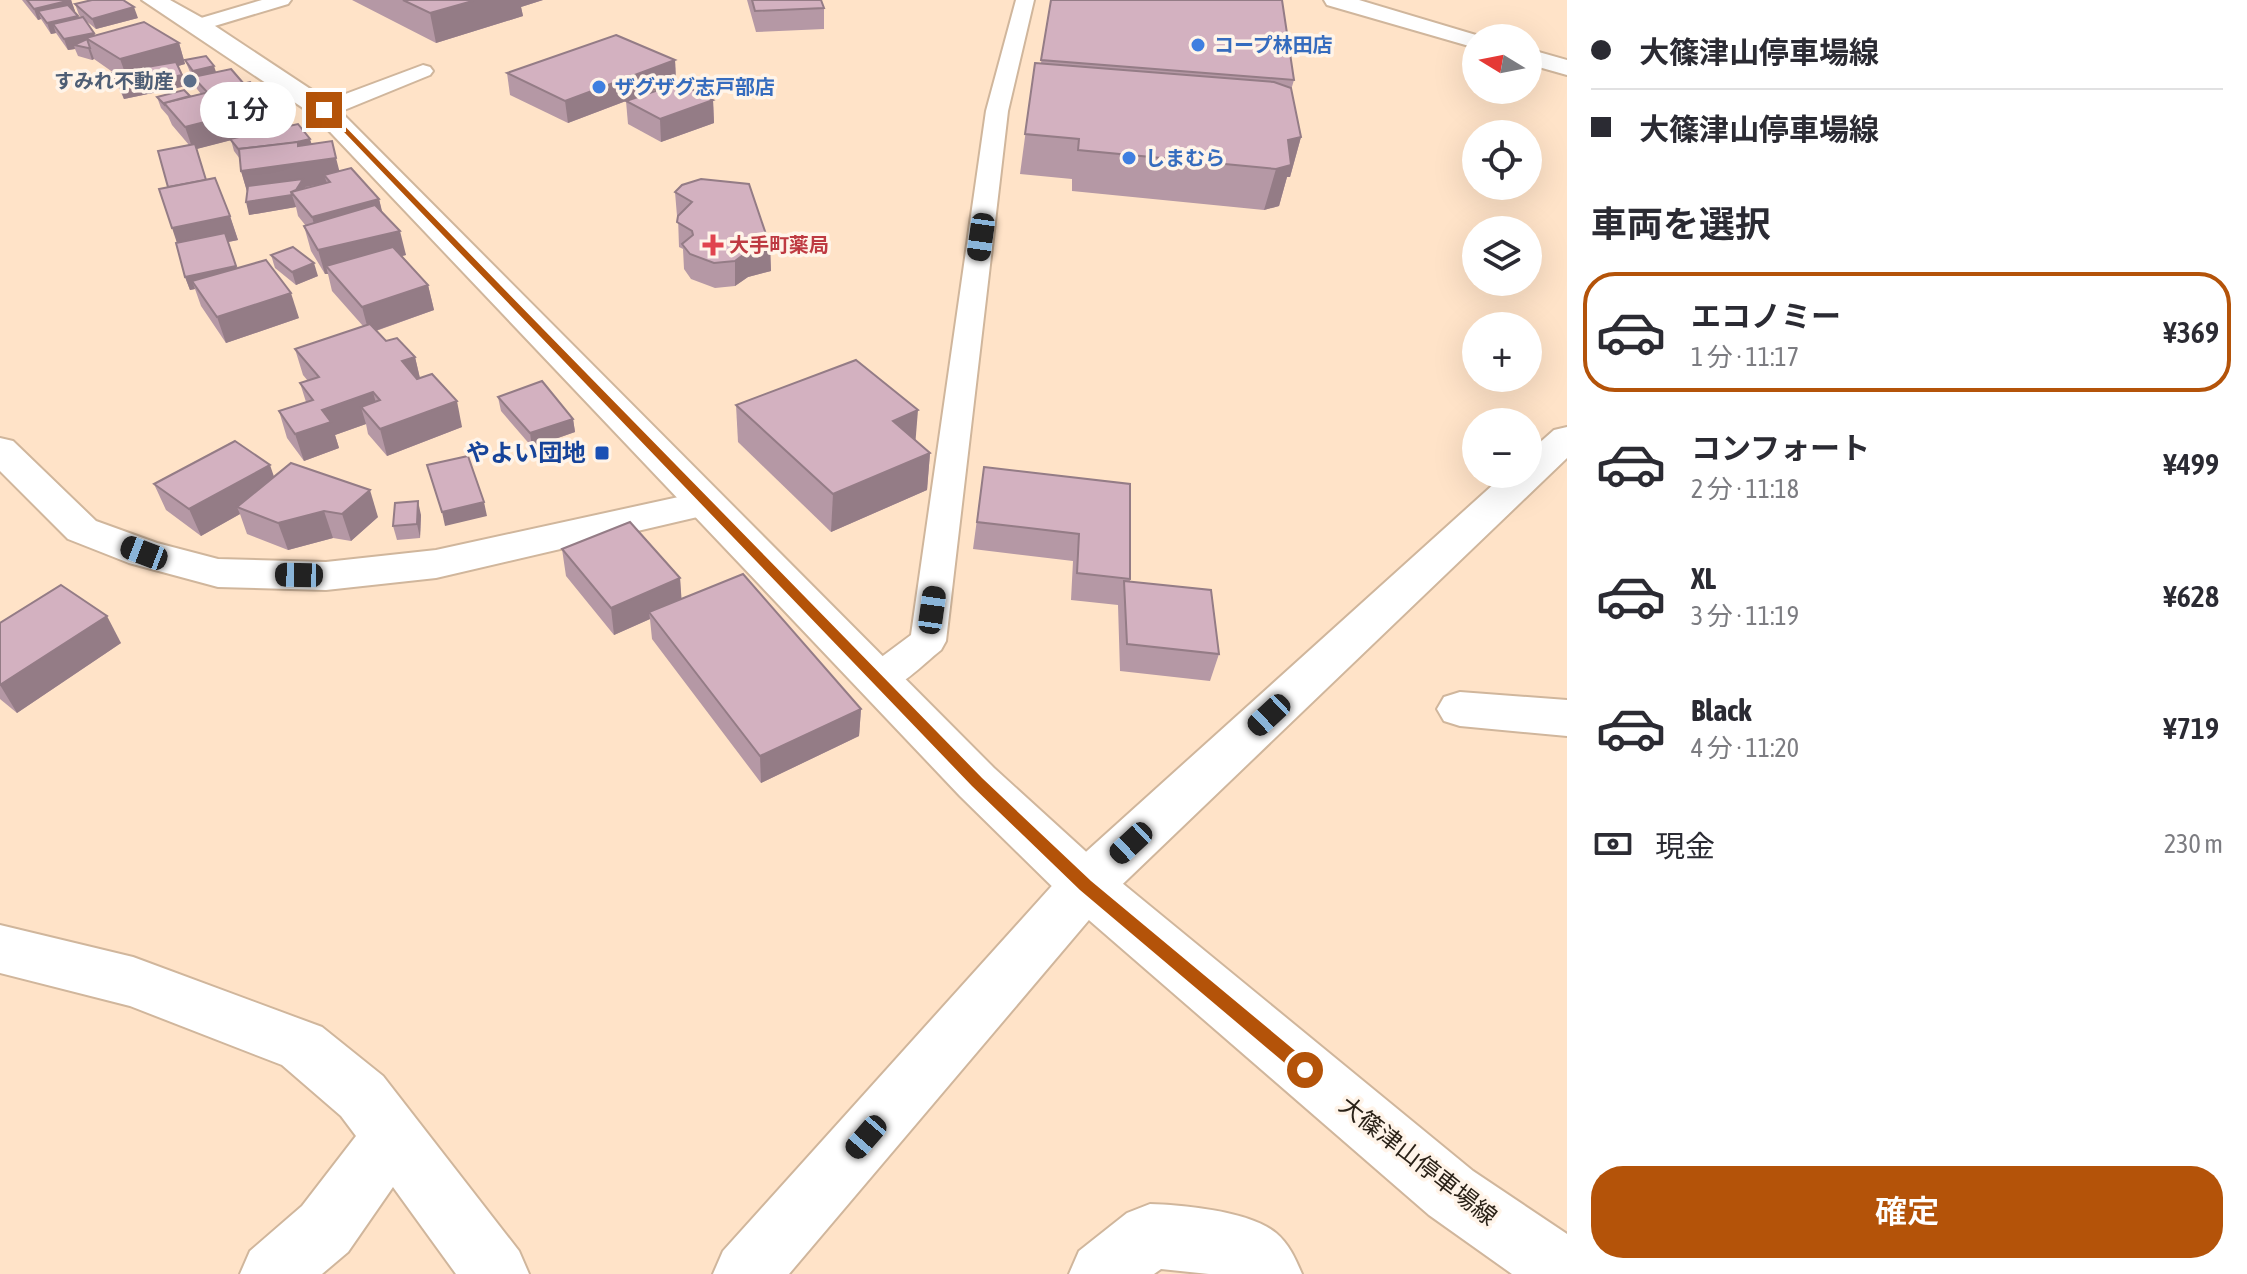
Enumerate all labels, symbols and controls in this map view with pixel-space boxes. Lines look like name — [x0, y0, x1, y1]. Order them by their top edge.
north arrow — [1462, 24, 1542, 104]
map controls — [1462, 24, 1542, 488]
place label: コープ林田店 — [1214, 33, 1333, 56]
text: 大篠津山停車場線 — [1639, 35, 1879, 69]
marker: コープ林田店 — [1189, 36, 1207, 54]
place label: すみれ不動産 — [54, 69, 174, 92]
marker: すみれ不動産 — [181, 72, 199, 90]
place label: ザグザグ志戸部店 — [615, 75, 775, 98]
marker: ザグザグ志戸部店 — [590, 78, 608, 96]
callout: 1 分 — [200, 82, 296, 138]
route end — [306, 92, 342, 128]
text: 1 分 — [227, 95, 269, 125]
text: 大篠津山停車場線 — [1639, 112, 1879, 146]
button: locate — [1462, 120, 1542, 200]
place label: しまむら — [1145, 146, 1225, 169]
marker: しまむら — [1120, 149, 1138, 167]
text: 車両を選択 — [1591, 203, 1771, 245]
car — [966, 212, 996, 262]
button: layers — [1462, 216, 1542, 296]
place label: 大手町薬局 — [729, 233, 829, 256]
marker: 大手町薬局 — [704, 236, 722, 254]
icon: car — [1595, 296, 1667, 368]
text: エコノミー — [1691, 299, 1841, 333]
button: + — [1462, 312, 1542, 392]
text: ¥369 — [2163, 315, 2219, 349]
text: 1 分 · 11:17 — [1691, 342, 1799, 372]
button: − — [1462, 408, 1542, 488]
icon: car — [1595, 428, 1667, 500]
text: コンフォート — [1691, 431, 1870, 465]
place label: やよい団地 — [466, 439, 586, 466]
marker: やよい団地 — [593, 444, 611, 462]
text: ¥499 — [2163, 447, 2219, 481]
text: 2 分 · 11:18 — [1691, 474, 1799, 504]
car — [117, 533, 171, 573]
icon: car — [1595, 560, 1667, 632]
text: XL — [1691, 561, 1716, 595]
car — [275, 563, 323, 587]
text: ¥628 — [2163, 579, 2219, 613]
car — [917, 585, 947, 635]
text: 3 分 · 11:19 — [1691, 601, 1799, 631]
car — [1243, 690, 1295, 740]
icon: car — [1595, 692, 1667, 764]
text: Black — [1691, 693, 1751, 727]
text: ¥719 — [2163, 711, 2219, 745]
text: 4 分 · 11:20 — [1691, 733, 1799, 763]
car — [1105, 818, 1157, 868]
icon: cash — [1591, 822, 1635, 866]
text: 現金 — [1655, 829, 1715, 863]
text: 230 m — [2164, 829, 2223, 859]
route start — [1287, 1052, 1323, 1088]
street label: 大篠津山停車場線 — [1334, 1091, 1502, 1230]
car — [841, 1111, 891, 1163]
button: 確定 — [1591, 1166, 2223, 1258]

